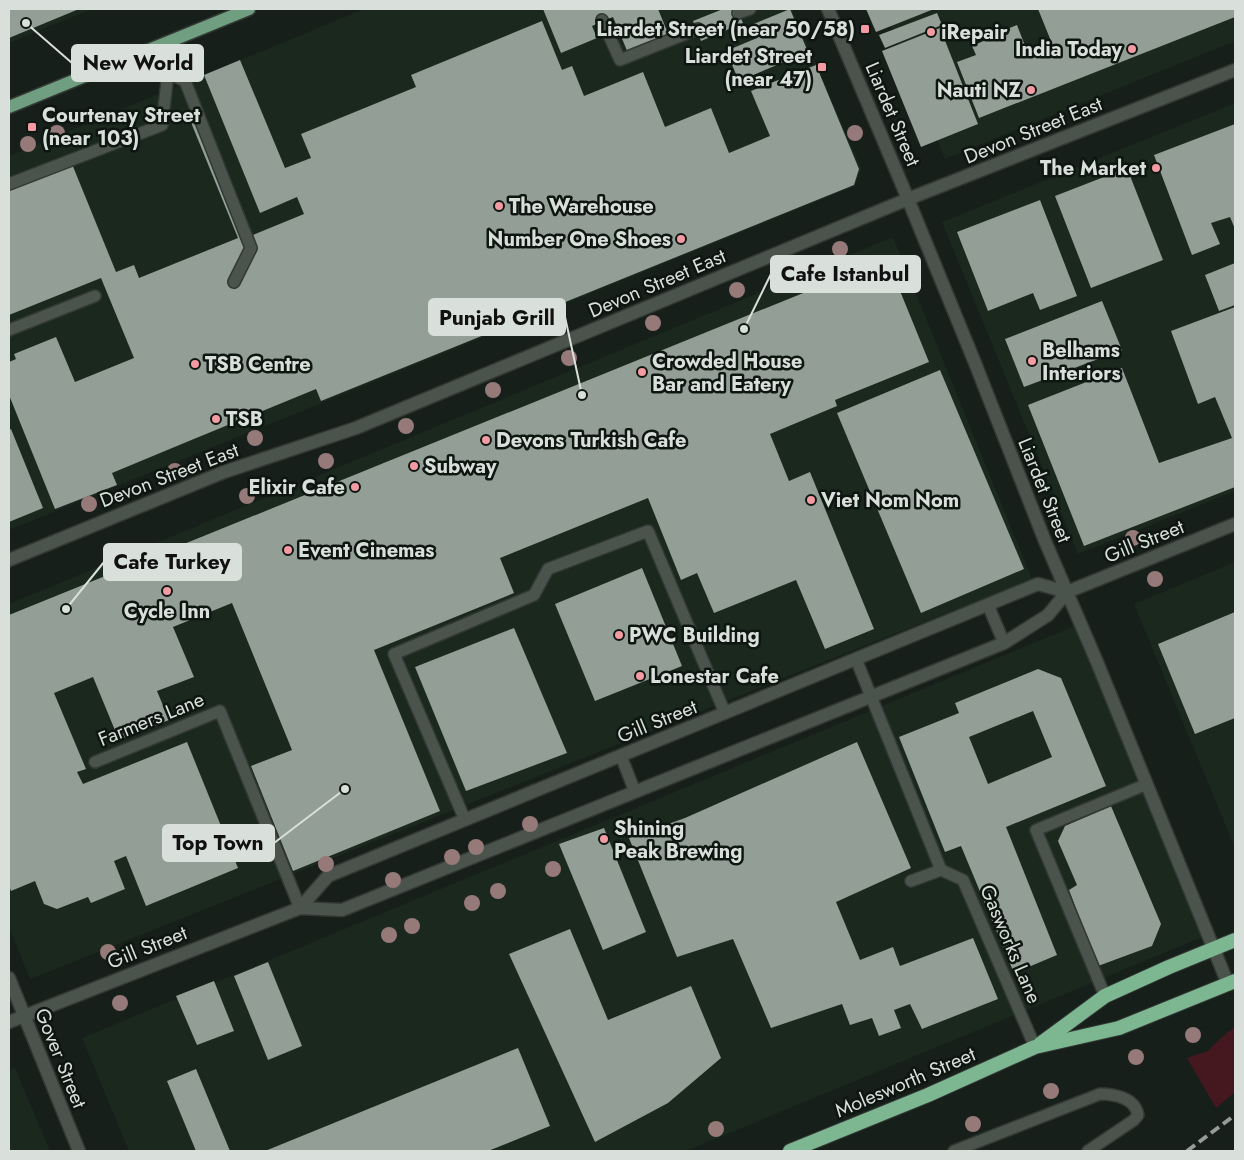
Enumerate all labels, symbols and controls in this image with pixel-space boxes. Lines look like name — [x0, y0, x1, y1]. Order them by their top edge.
place label: Liardet Street (near 50/58) — [596, 15, 855, 44]
place label: iRepair — [941, 18, 1009, 47]
marker: Liardet Street (near 50/58) — [859, 23, 871, 35]
marker: iRepair — [925, 26, 937, 38]
place label: India Today — [1015, 35, 1123, 64]
place label: Liardet Street (near 47) — [685, 42, 813, 94]
marker: India Today — [1126, 43, 1138, 55]
callout: New World — [72, 45, 203, 81]
text: New World — [82, 48, 194, 78]
street label: Liardet Street — [858, 57, 928, 171]
marker: Liardet Street (near 47) — [816, 61, 828, 73]
place label: Nauti NZ — [937, 76, 1022, 105]
marker: Nauti NZ — [1025, 84, 1037, 96]
street label: Devon Street East — [960, 89, 1107, 171]
place label: Courtenay Street (near 103) — [42, 101, 201, 153]
marker: Courtenay Street (near 103) — [26, 121, 38, 133]
place label: The Market — [1040, 154, 1147, 183]
marker: The Market — [1150, 162, 1162, 174]
place label: The Warehouse — [509, 192, 654, 221]
marker: The Warehouse — [493, 200, 505, 212]
place label: Number One Shoes — [488, 225, 671, 254]
marker: Number One Shoes — [675, 233, 687, 245]
street label: Devon Street East — [584, 241, 731, 325]
callout: Cafe Istanbul — [771, 256, 920, 292]
text: Cafe Istanbul — [781, 259, 909, 289]
callout: Punjab Grill — [429, 299, 565, 335]
text: Punjab Grill — [439, 303, 555, 333]
place label: Belhams Interiors — [1042, 336, 1121, 388]
place label: Crowded House Bar and Eatery — [652, 347, 802, 399]
place label: TSB Centre — [205, 350, 311, 379]
marker: Belhams Interiors — [1026, 355, 1038, 367]
marker: TSB Centre — [189, 358, 201, 370]
marker: Crowded House Bar and Eatery — [636, 366, 648, 378]
place label: TSB — [226, 405, 263, 434]
marker: TSB — [210, 413, 222, 425]
place label: Devons Turkish Cafe — [496, 426, 687, 455]
street label: Liardet Street — [1010, 433, 1079, 547]
marker: Devons Turkish Cafe — [480, 434, 492, 446]
street label: Devon Street East — [95, 436, 243, 515]
place label: Subway — [424, 452, 497, 481]
marker: Subway — [408, 460, 420, 472]
place label: Elixir Cafe — [249, 473, 345, 502]
marker: Elixir Cafe — [349, 481, 361, 493]
place label: Viet Nom Nom — [820, 486, 959, 515]
marker: Viet Nom Nom — [805, 494, 817, 506]
street label: Gill Street — [1100, 512, 1189, 571]
place label: Event Cinemas — [298, 536, 434, 565]
callout: Cafe Turkey — [104, 544, 241, 580]
marker: Event Cinemas — [282, 544, 294, 556]
text: Cafe Turkey — [114, 547, 231, 577]
marker: Cycle Inn — [161, 585, 173, 597]
place label: Cycle Inn — [124, 597, 210, 626]
place label: PWC Building — [629, 621, 760, 650]
marker: PWC Building — [613, 629, 625, 641]
place label: Lonestar Cafe — [650, 662, 779, 691]
marker: Lonestar Cafe — [634, 670, 646, 682]
street label: Farmers Lane — [94, 685, 209, 754]
street label: Gill Street — [613, 692, 702, 751]
place label: Shining Peak Brewing — [614, 814, 742, 866]
callout: Top Town — [163, 825, 274, 861]
text: Top Town — [172, 828, 264, 858]
marker: Shining Peak Brewing — [598, 833, 610, 845]
street label: Gasworks Lane — [972, 880, 1049, 1008]
street label: Gill Street — [103, 918, 192, 977]
street label: Gover Street — [27, 1004, 94, 1113]
street label: Molesworth Street — [830, 1040, 980, 1125]

